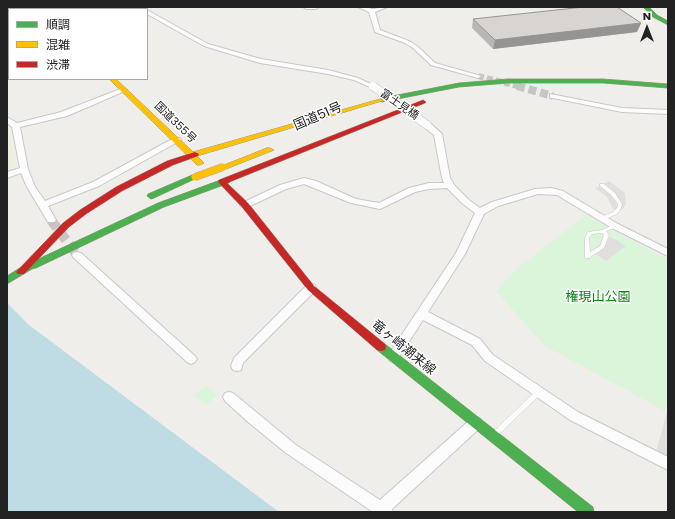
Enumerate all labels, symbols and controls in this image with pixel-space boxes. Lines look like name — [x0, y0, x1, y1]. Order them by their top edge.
legend — [8, 8, 148, 80]
north arrow — [627, 8, 667, 48]
text: N — [643, 8, 651, 24]
text: 順調 — [46, 16, 70, 33]
text: 混雑 — [46, 36, 70, 53]
text: 渋滞 — [46, 56, 70, 73]
street label: 富士見橋 — [377, 87, 421, 123]
street label: 国道355号 — [151, 100, 199, 146]
street label: 国道51号 — [291, 100, 345, 134]
park label: 権現山公園 — [566, 290, 630, 306]
street label: 竜ヶ崎潮来線 — [368, 317, 438, 379]

